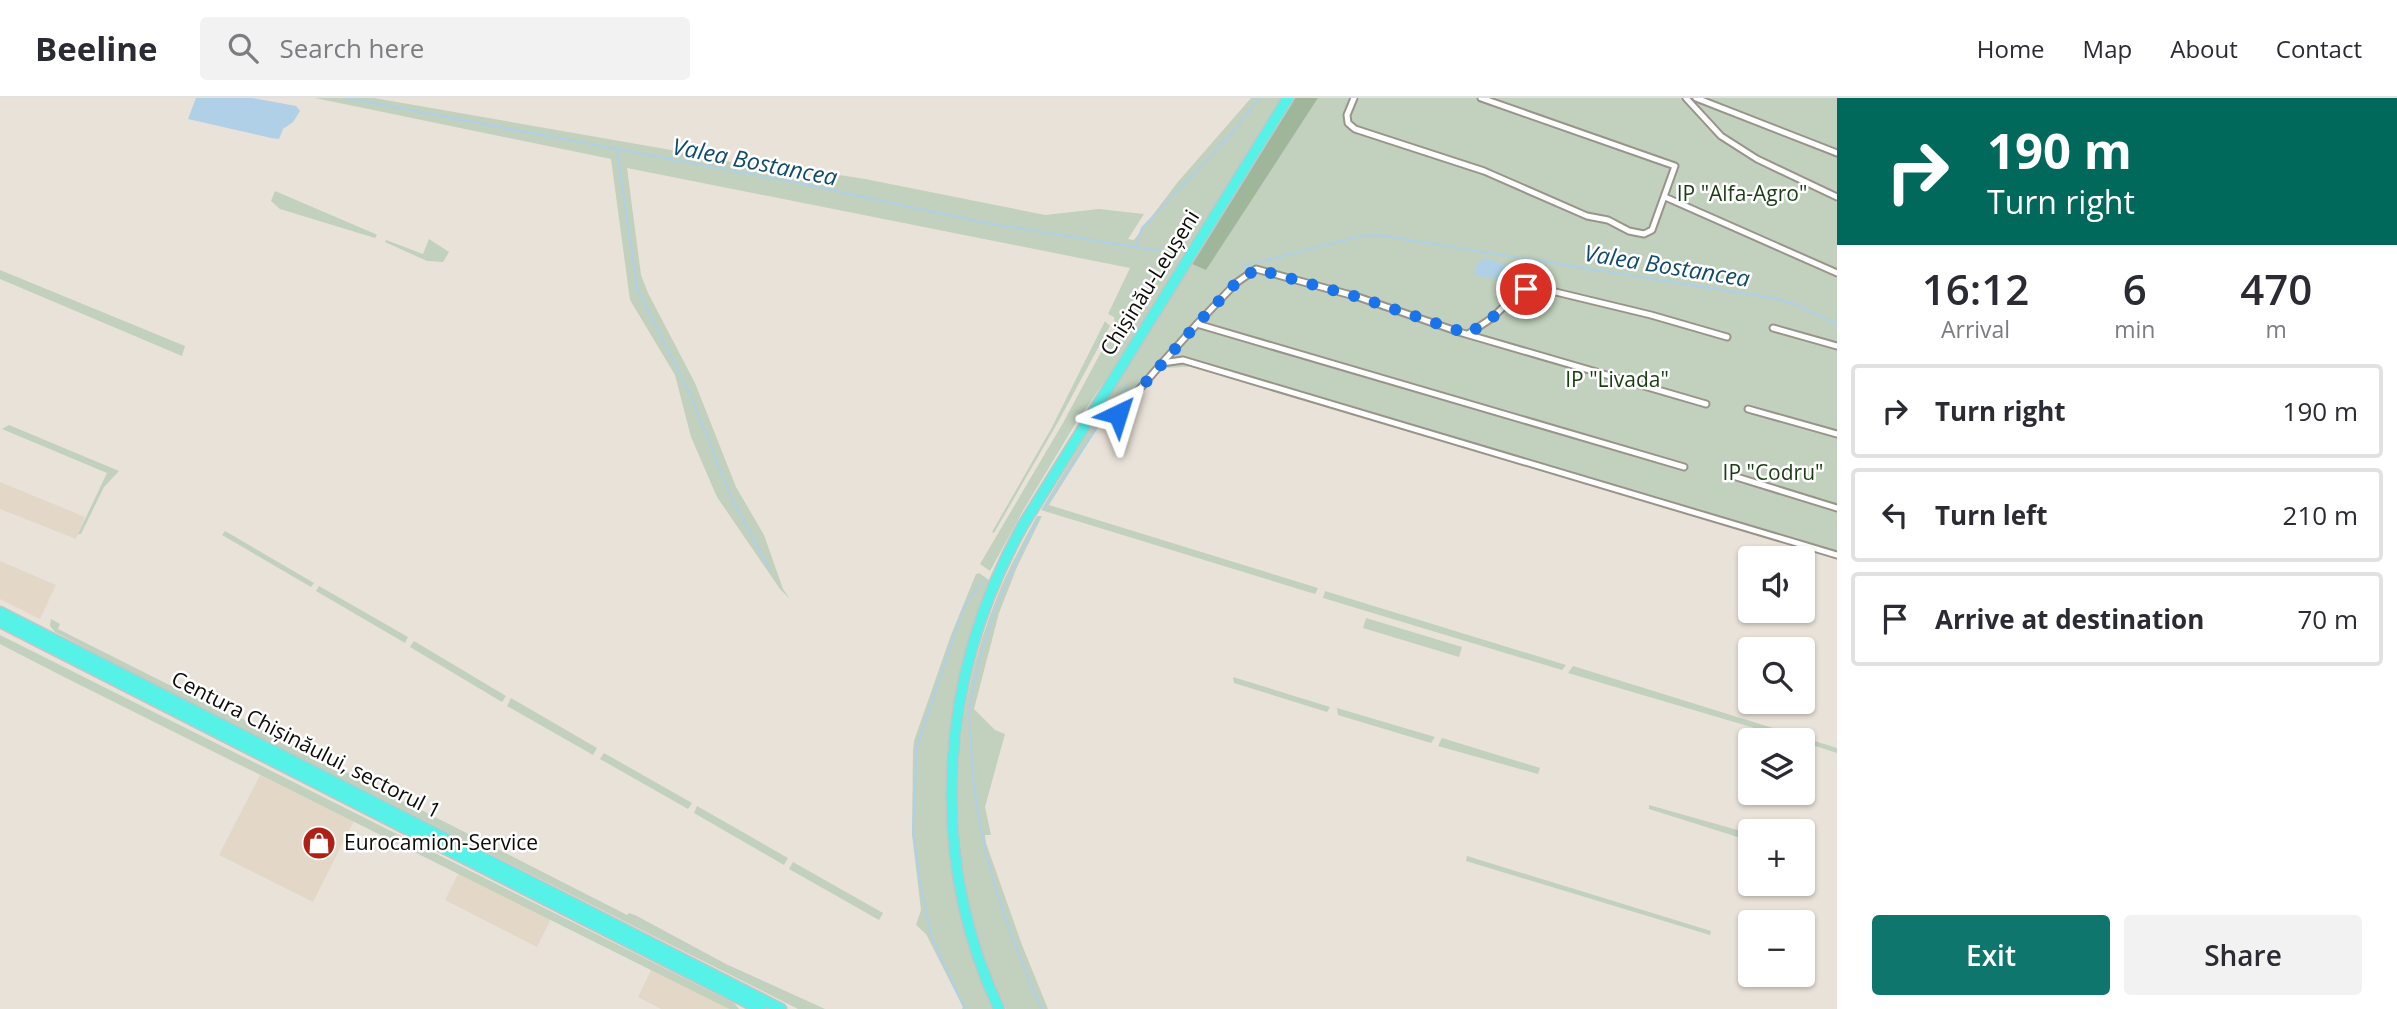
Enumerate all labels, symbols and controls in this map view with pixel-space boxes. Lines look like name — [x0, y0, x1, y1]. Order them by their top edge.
search box — [200, 17, 690, 80]
text: Beeline — [35, 26, 158, 71]
icon: search — [224, 29, 262, 67]
text: Search here — [280, 30, 424, 66]
text: Home — [1977, 32, 2045, 65]
text: Map — [2083, 32, 2132, 65]
text: About — [2170, 32, 2238, 65]
text: Contact — [2276, 32, 2362, 65]
text: 190 m — [1987, 117, 2132, 183]
icon: right — [1872, 126, 1963, 217]
water label: Valea Bostancea — [670, 129, 840, 193]
park label: IP "Alfa-Agro" — [1677, 179, 1807, 207]
text: Turn right — [1987, 180, 2135, 223]
street label: Chișinău-Leușeni — [1093, 204, 1205, 360]
water label: Valea Bostancea — [1582, 236, 1752, 294]
pin — [1496, 259, 1556, 319]
text: 16:12 — [1922, 260, 2029, 317]
text: 6 — [2123, 260, 2147, 317]
text: 470 — [2240, 260, 2312, 317]
icon: arrive — [1507, 270, 1545, 308]
text: Arrival — [1941, 313, 2010, 345]
text: min — [2114, 313, 2155, 345]
text: m — [2266, 313, 2287, 345]
park label: IP "Livada" — [1565, 365, 1669, 393]
position arrow — [1081, 377, 1155, 451]
icon: right — [1876, 392, 1914, 430]
text: Turn right — [1935, 393, 2066, 429]
text: 190 m — [2283, 393, 2358, 429]
park label: IP "Codru" — [1723, 458, 1823, 486]
icon: left — [1876, 496, 1914, 534]
text: Turn left — [1935, 497, 2047, 533]
text: 210 m — [2283, 497, 2358, 533]
map controls — [1738, 546, 1815, 987]
button: sound — [1738, 546, 1815, 623]
icon: arrive — [1876, 600, 1914, 638]
text: Arrive at destination — [1935, 601, 2204, 637]
text: 70 m — [2297, 601, 2358, 637]
button: search — [1738, 637, 1815, 714]
street label: Centura Chișinăului, sectorul 1 — [167, 664, 446, 824]
button: layers — [1738, 728, 1815, 805]
button: + — [1738, 819, 1815, 896]
shop icon: Eurocamion-Service — [300, 824, 338, 862]
place label: Eurocamion-Service — [344, 828, 538, 856]
button: − — [1738, 910, 1815, 987]
button: Exit — [1872, 915, 2110, 995]
button: Share — [2124, 915, 2362, 995]

